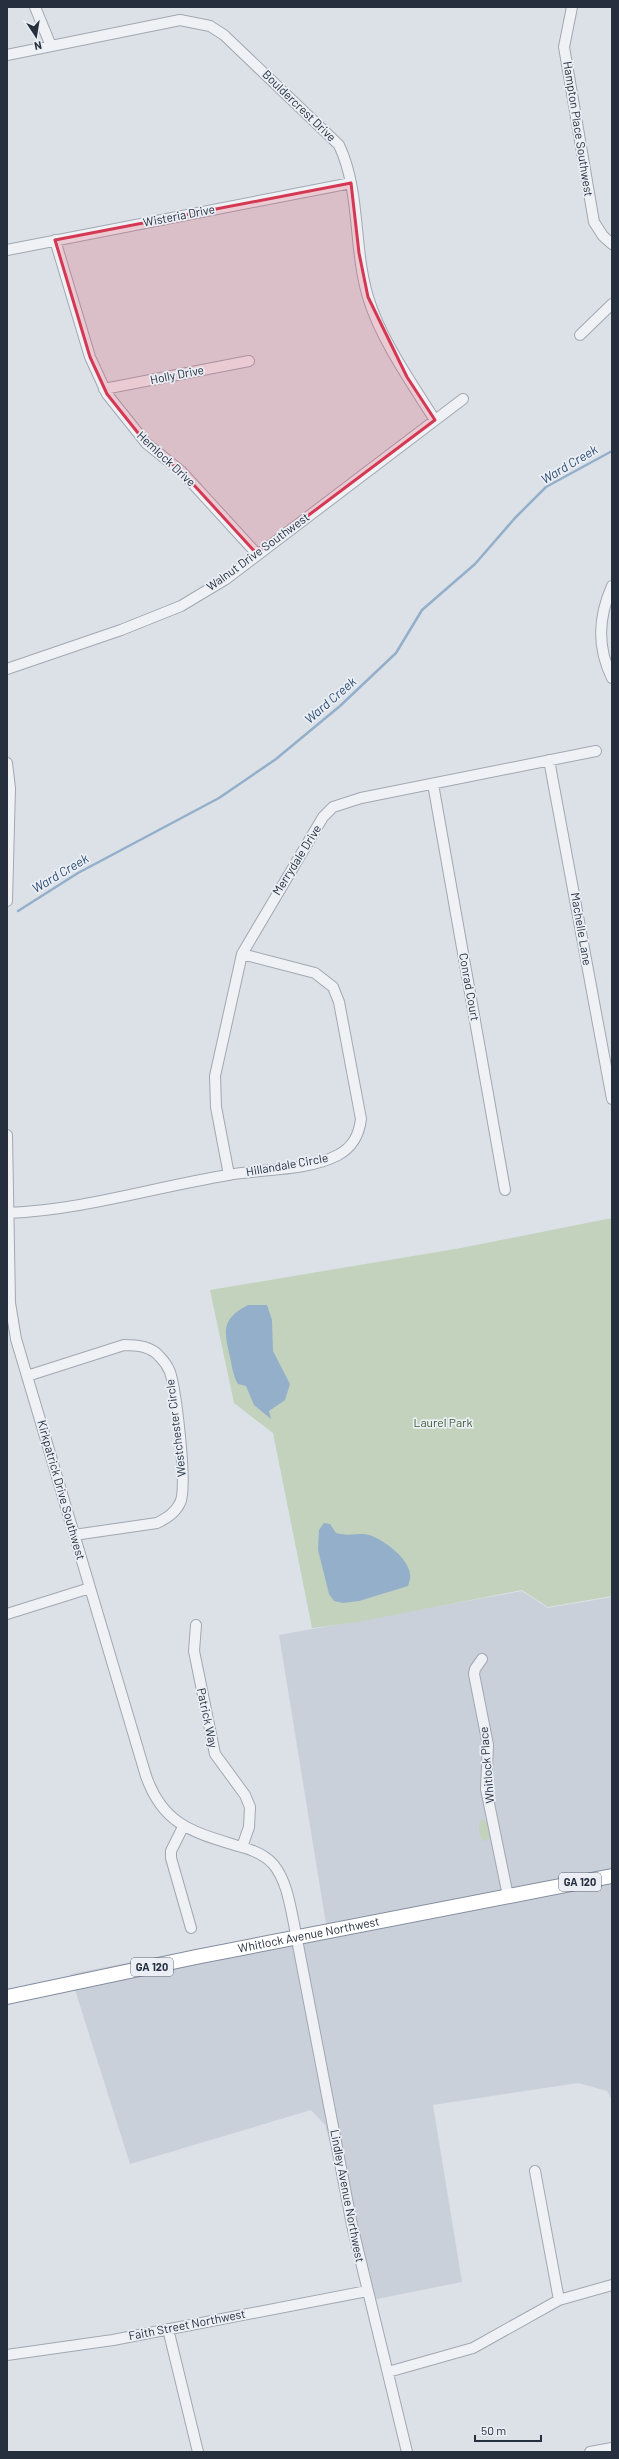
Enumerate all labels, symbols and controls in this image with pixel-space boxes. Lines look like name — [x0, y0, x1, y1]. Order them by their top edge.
north arrow — [16, 16, 56, 56]
text: N — [33, 39, 43, 53]
street label: Hampton Place Southwest — [561, 60, 597, 197]
street label: Bouldercrest Drive — [260, 67, 339, 144]
street label: Wisteria Drive — [142, 201, 216, 229]
street label: Holly Drive — [149, 362, 205, 386]
street label: Hemlock Drive — [135, 428, 199, 489]
water label: Ward Creek — [538, 441, 601, 487]
street label: Walnut Drive Southwest — [203, 509, 311, 593]
water label: Ward Creek — [301, 673, 360, 727]
street label: Merrydale Drive — [269, 822, 323, 897]
water label: Ward Creek — [29, 850, 92, 896]
street label: Machelle Lane — [569, 891, 595, 966]
street label: Conrad Court — [457, 952, 483, 1022]
street label: Hillandale Circle — [245, 1150, 329, 1178]
street label: Westchester Circle — [162, 1379, 188, 1478]
park label: Laurel Park — [414, 1415, 472, 1429]
street label: Kirkpatrick Drive Southwest — [35, 1418, 89, 1561]
street label: Patrick Way — [195, 1686, 221, 1750]
street label: Whitlock Place — [476, 1726, 496, 1804]
road number: GA 120 — [559, 1873, 601, 1891]
street label: Whitlock Avenue Northwest — [237, 1913, 380, 1955]
road number: GA 120 — [131, 1958, 173, 1976]
street label: Lindley Avenue Northwest — [328, 2128, 368, 2263]
street label: Faith Street Northwest — [127, 2306, 246, 2342]
scale bar — [475, 2417, 541, 2443]
text: 50 m — [481, 2423, 506, 2437]

